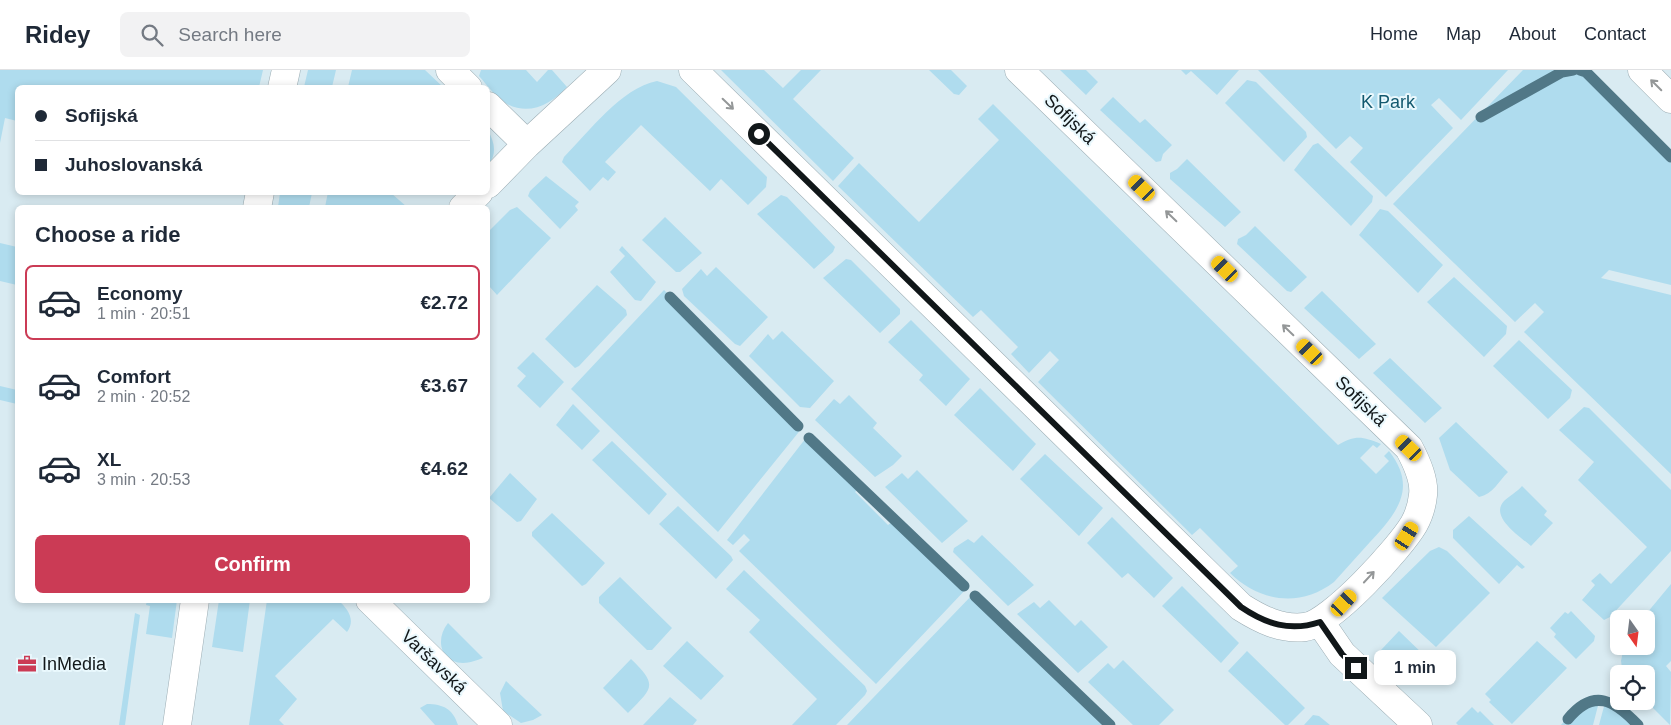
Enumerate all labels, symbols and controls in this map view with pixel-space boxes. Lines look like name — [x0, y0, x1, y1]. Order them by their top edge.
search box — [120, 12, 470, 57]
text: Ridey — [25, 21, 90, 48]
icon: search — [138, 21, 166, 49]
text: Search here — [178, 24, 282, 45]
text: Home — [1370, 24, 1418, 44]
text: Map — [1446, 24, 1481, 44]
text: About — [1509, 24, 1556, 44]
text: Contact — [1584, 24, 1646, 44]
one-way arrow — [1651, 79, 1663, 91]
street label: Sofijská — [1040, 90, 1100, 149]
park label: K Park — [1361, 92, 1416, 112]
one-way arrow — [722, 98, 735, 110]
text: Sofijská — [65, 105, 138, 126]
route start — [748, 123, 770, 145]
text: Juhoslovanská — [65, 154, 202, 175]
car — [1126, 172, 1158, 204]
one-way arrow — [1165, 210, 1178, 222]
text: Choose a ride — [35, 222, 180, 247]
car — [1209, 253, 1241, 285]
icon: car — [37, 280, 82, 325]
text: Economy — [97, 283, 183, 304]
text: €2.72 — [420, 292, 468, 313]
text: 1 min · 20:51 — [97, 305, 190, 322]
one-way arrow — [1281, 324, 1294, 336]
car — [1294, 336, 1326, 368]
icon: car — [37, 363, 82, 408]
text: Comfort — [97, 366, 171, 387]
street label: Sofijská — [1331, 372, 1391, 431]
text: €3.67 — [420, 375, 468, 396]
text: 2 min · 20:52 — [97, 388, 190, 405]
car — [1393, 432, 1425, 464]
icon: car — [37, 446, 82, 491]
text: XL — [97, 449, 121, 470]
text: €4.62 — [420, 458, 468, 479]
text: 3 min · 20:53 — [97, 471, 190, 488]
car — [1392, 519, 1421, 553]
button: Confirm — [35, 535, 470, 593]
one-way arrow — [1362, 571, 1374, 584]
car — [1328, 587, 1359, 619]
north arrow — [1610, 610, 1655, 655]
map controls — [1610, 610, 1655, 710]
street label: Varšavská — [397, 626, 471, 699]
callout: 1 min — [1374, 650, 1456, 686]
office icon: InMedia — [16, 653, 38, 675]
place label: InMedia — [42, 654, 107, 674]
route end — [1345, 657, 1367, 679]
text: 1 min — [1394, 659, 1436, 676]
button: locate — [1610, 665, 1655, 710]

